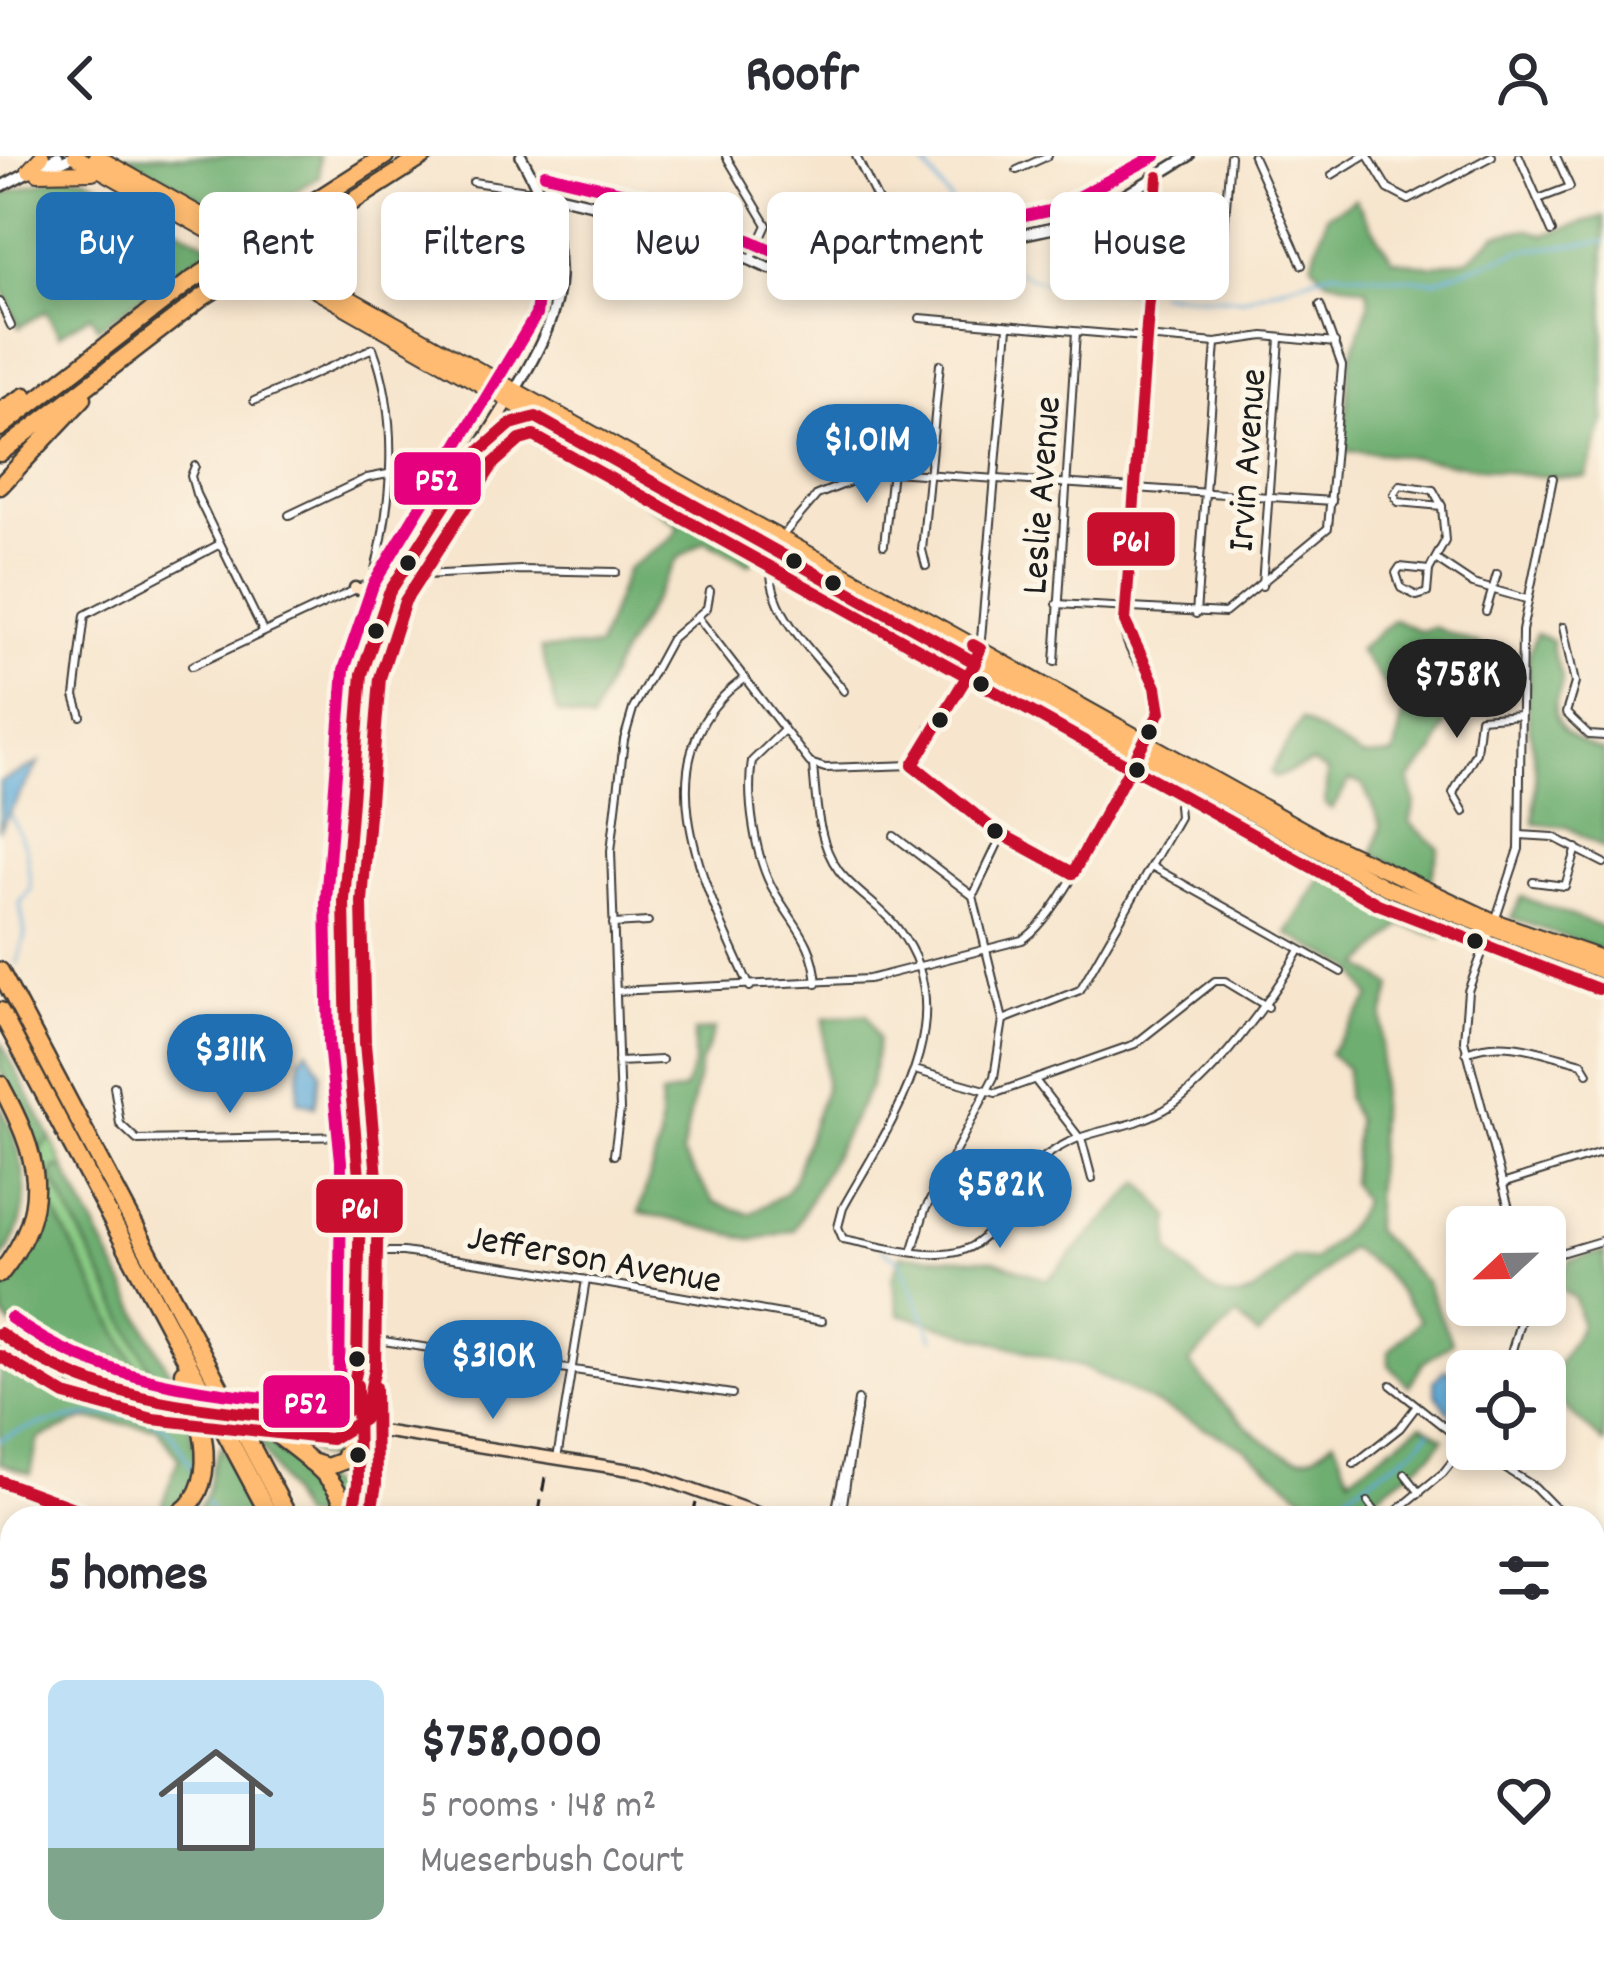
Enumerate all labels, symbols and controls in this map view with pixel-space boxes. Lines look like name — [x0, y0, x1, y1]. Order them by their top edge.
text: Roofr — [745, 40, 859, 117]
icon: back — [48, 45, 114, 111]
icon: person — [1490, 45, 1556, 111]
chip: Buy — [36, 192, 175, 300]
chip: Rent — [199, 192, 357, 300]
chip: Filters — [381, 192, 569, 300]
chip: New — [593, 192, 743, 300]
chip: Apartment — [767, 192, 1026, 300]
chip: House — [1050, 192, 1229, 300]
street label: Irvin Avenue — [1217, 367, 1284, 554]
street label: Leslie Avenue — [1010, 394, 1079, 597]
pin: $1.01M — [769, 404, 965, 506]
text: $1.01M — [823, 415, 911, 470]
line badge: P52 — [392, 450, 483, 507]
text: P52 — [415, 460, 459, 507]
line badge: P61 — [1085, 510, 1177, 568]
text: P61 — [1112, 521, 1150, 568]
unlabelled marker — [783, 550, 805, 572]
unlabelled marker — [397, 552, 419, 574]
unlabelled marker — [822, 572, 844, 594]
unlabelled marker — [365, 620, 387, 642]
pin: $758K — [1373, 639, 1541, 741]
text: $758K — [1414, 650, 1500, 705]
unlabelled marker — [970, 673, 992, 695]
unlabelled marker — [929, 709, 951, 731]
unlabelled marker — [1138, 721, 1160, 743]
unlabelled marker — [1126, 759, 1148, 781]
unlabelled marker — [984, 820, 1006, 842]
unlabelled marker — [1464, 930, 1486, 952]
pin: $311K — [146, 1014, 314, 1116]
text: $311K — [194, 1025, 266, 1080]
pin: $582K — [916, 1149, 1084, 1251]
text: $582K — [956, 1160, 1044, 1215]
line badge: P61 — [314, 1177, 405, 1235]
text: P61 — [341, 1188, 379, 1235]
north arrow — [1446, 1206, 1566, 1326]
map controls — [1446, 1206, 1566, 1470]
street label: Jefferson Avenue — [463, 1213, 725, 1312]
pin: $310K — [409, 1320, 577, 1422]
text: $310K — [451, 1331, 535, 1386]
unlabelled marker — [346, 1348, 368, 1370]
button: locate — [1446, 1350, 1566, 1470]
line badge: P52 — [261, 1373, 352, 1430]
text: P52 — [284, 1383, 328, 1430]
unlabelled marker — [347, 1444, 369, 1466]
text: 5 homes — [48, 1542, 208, 1614]
icon: filters — [1491, 1545, 1557, 1611]
text: $758,000 — [420, 1709, 603, 1781]
icon: home — [144, 1728, 288, 1872]
icon: heart — [1491, 1767, 1557, 1833]
text: 5 rooms · 148 m² — [420, 1781, 656, 1836]
text: Mueserbush Court — [420, 1836, 684, 1891]

